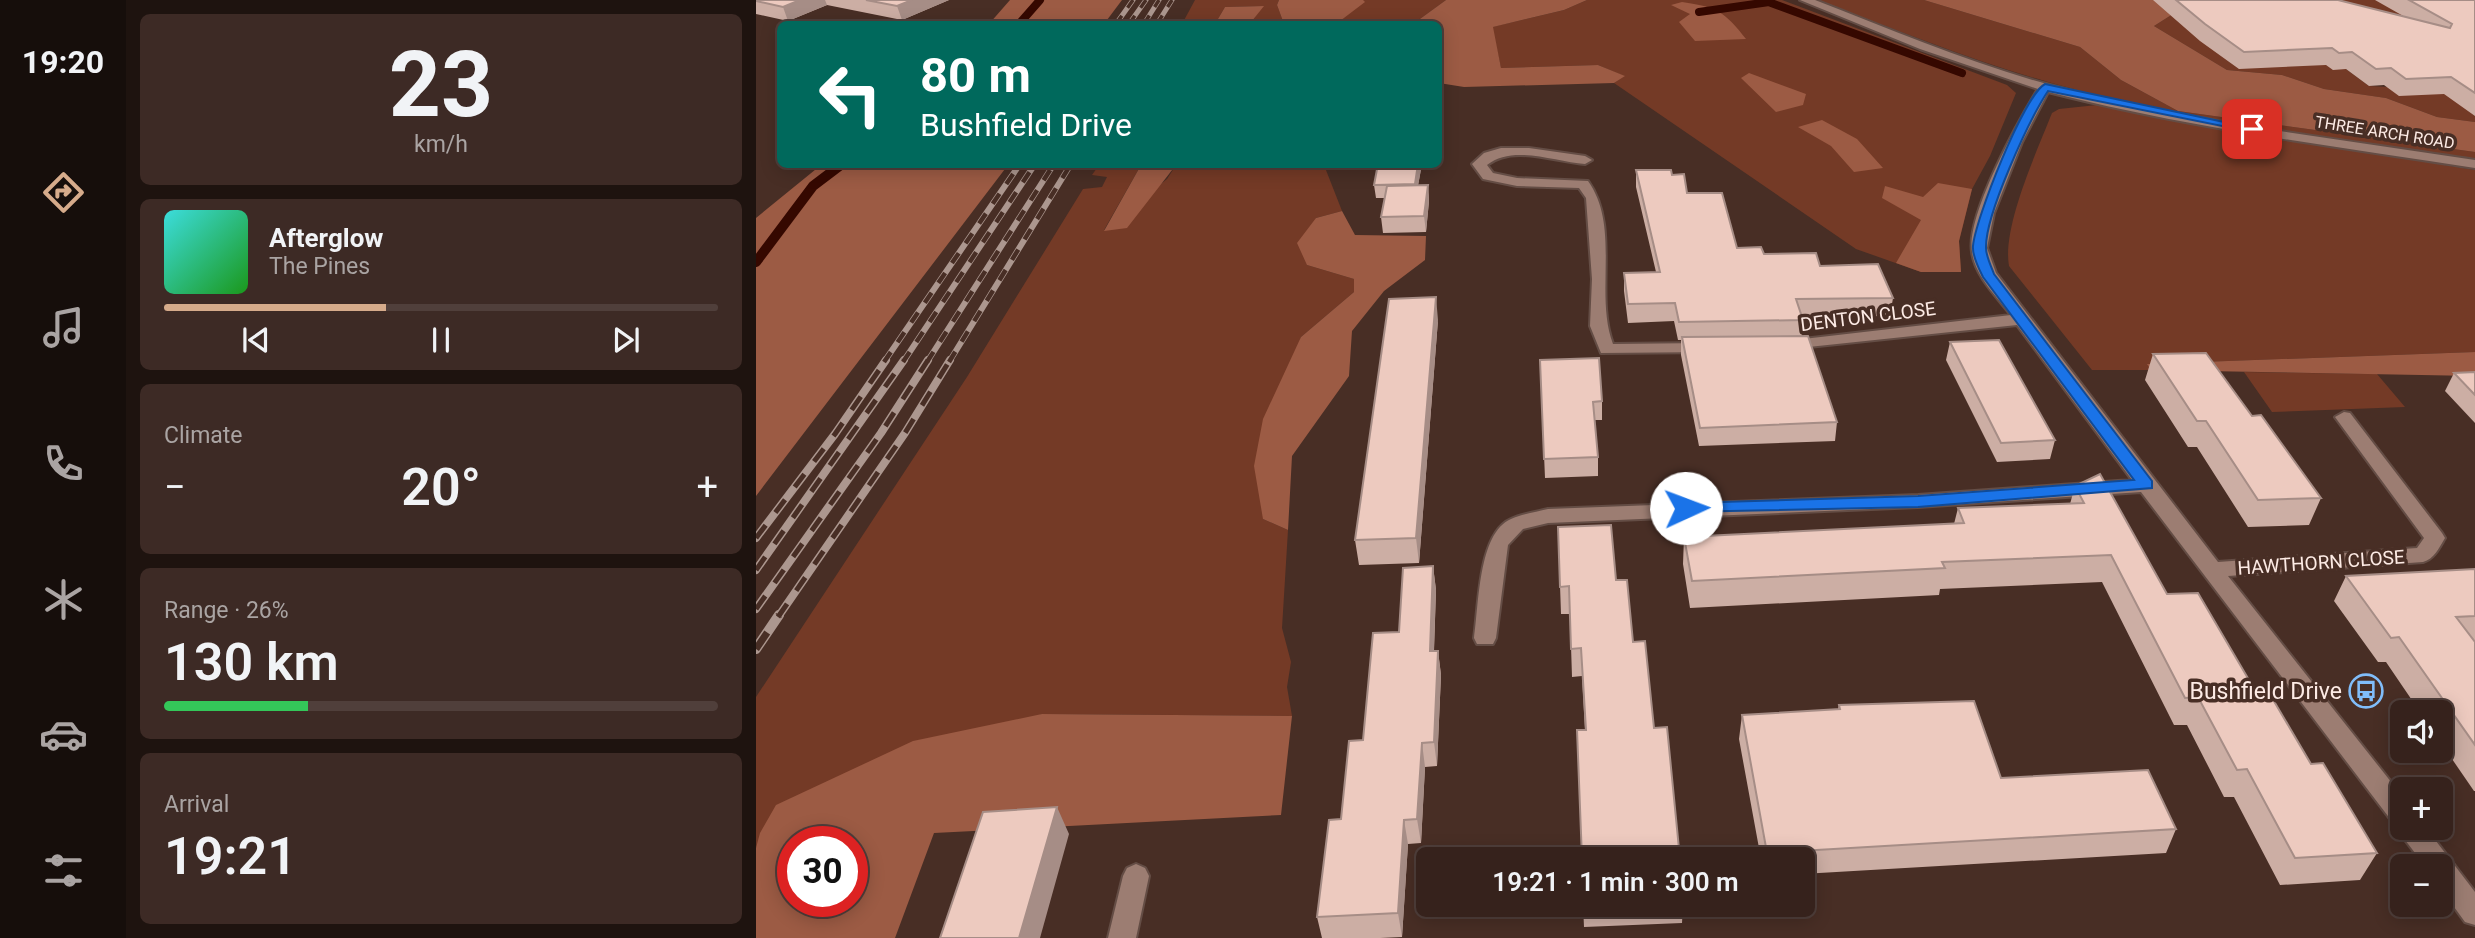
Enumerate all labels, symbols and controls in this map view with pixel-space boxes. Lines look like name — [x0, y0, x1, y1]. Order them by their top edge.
text: 23 — [389, 32, 493, 138]
text: 19:20 — [22, 43, 104, 81]
text: 80 m — [920, 47, 1031, 104]
icon: left — [805, 49, 896, 140]
pin — [2222, 99, 2282, 159]
text: Bushfield Drive — [920, 106, 1132, 144]
icon: arrive — [2233, 110, 2271, 148]
street label: THREE ARCH ROAD — [2314, 112, 2456, 153]
text: km/h — [414, 131, 468, 158]
icon: directions — [39, 168, 88, 217]
text: Afterglow — [269, 223, 383, 253]
text: The Pines — [269, 253, 370, 280]
street label: DENTON CLOSE — [1799, 297, 1937, 336]
icon: music — [39, 303, 88, 352]
icon: previous — [237, 321, 275, 359]
icon: pause — [422, 321, 460, 359]
icon: next — [607, 321, 645, 359]
text: Climate — [164, 422, 243, 449]
icon: phone — [39, 439, 88, 488]
text: 20° — [401, 457, 481, 518]
text: − — [164, 465, 186, 509]
text: + — [696, 465, 718, 509]
position arrow — [1649, 471, 1723, 545]
street label: HAWTHORN CLOSE — [2237, 545, 2406, 580]
icon: climate — [39, 575, 88, 624]
text: Range · 26% — [164, 597, 289, 624]
text: 130 km — [164, 632, 339, 693]
bus stop icon: Bushfield Drive — [2347, 672, 2385, 710]
place label: Bushfield Drive — [2190, 678, 2342, 705]
map controls — [2390, 700, 2453, 917]
button: sound — [2390, 700, 2453, 763]
icon: car — [39, 710, 88, 759]
button: + — [2390, 777, 2453, 840]
text: Arrival — [164, 791, 229, 818]
text: 19:21 — [164, 826, 297, 887]
speed limit sign: 30 — [777, 826, 868, 917]
icon: filters — [39, 846, 88, 895]
button: − — [2390, 854, 2453, 917]
text: 19:21 · 1 min · 300 m — [1492, 867, 1739, 897]

